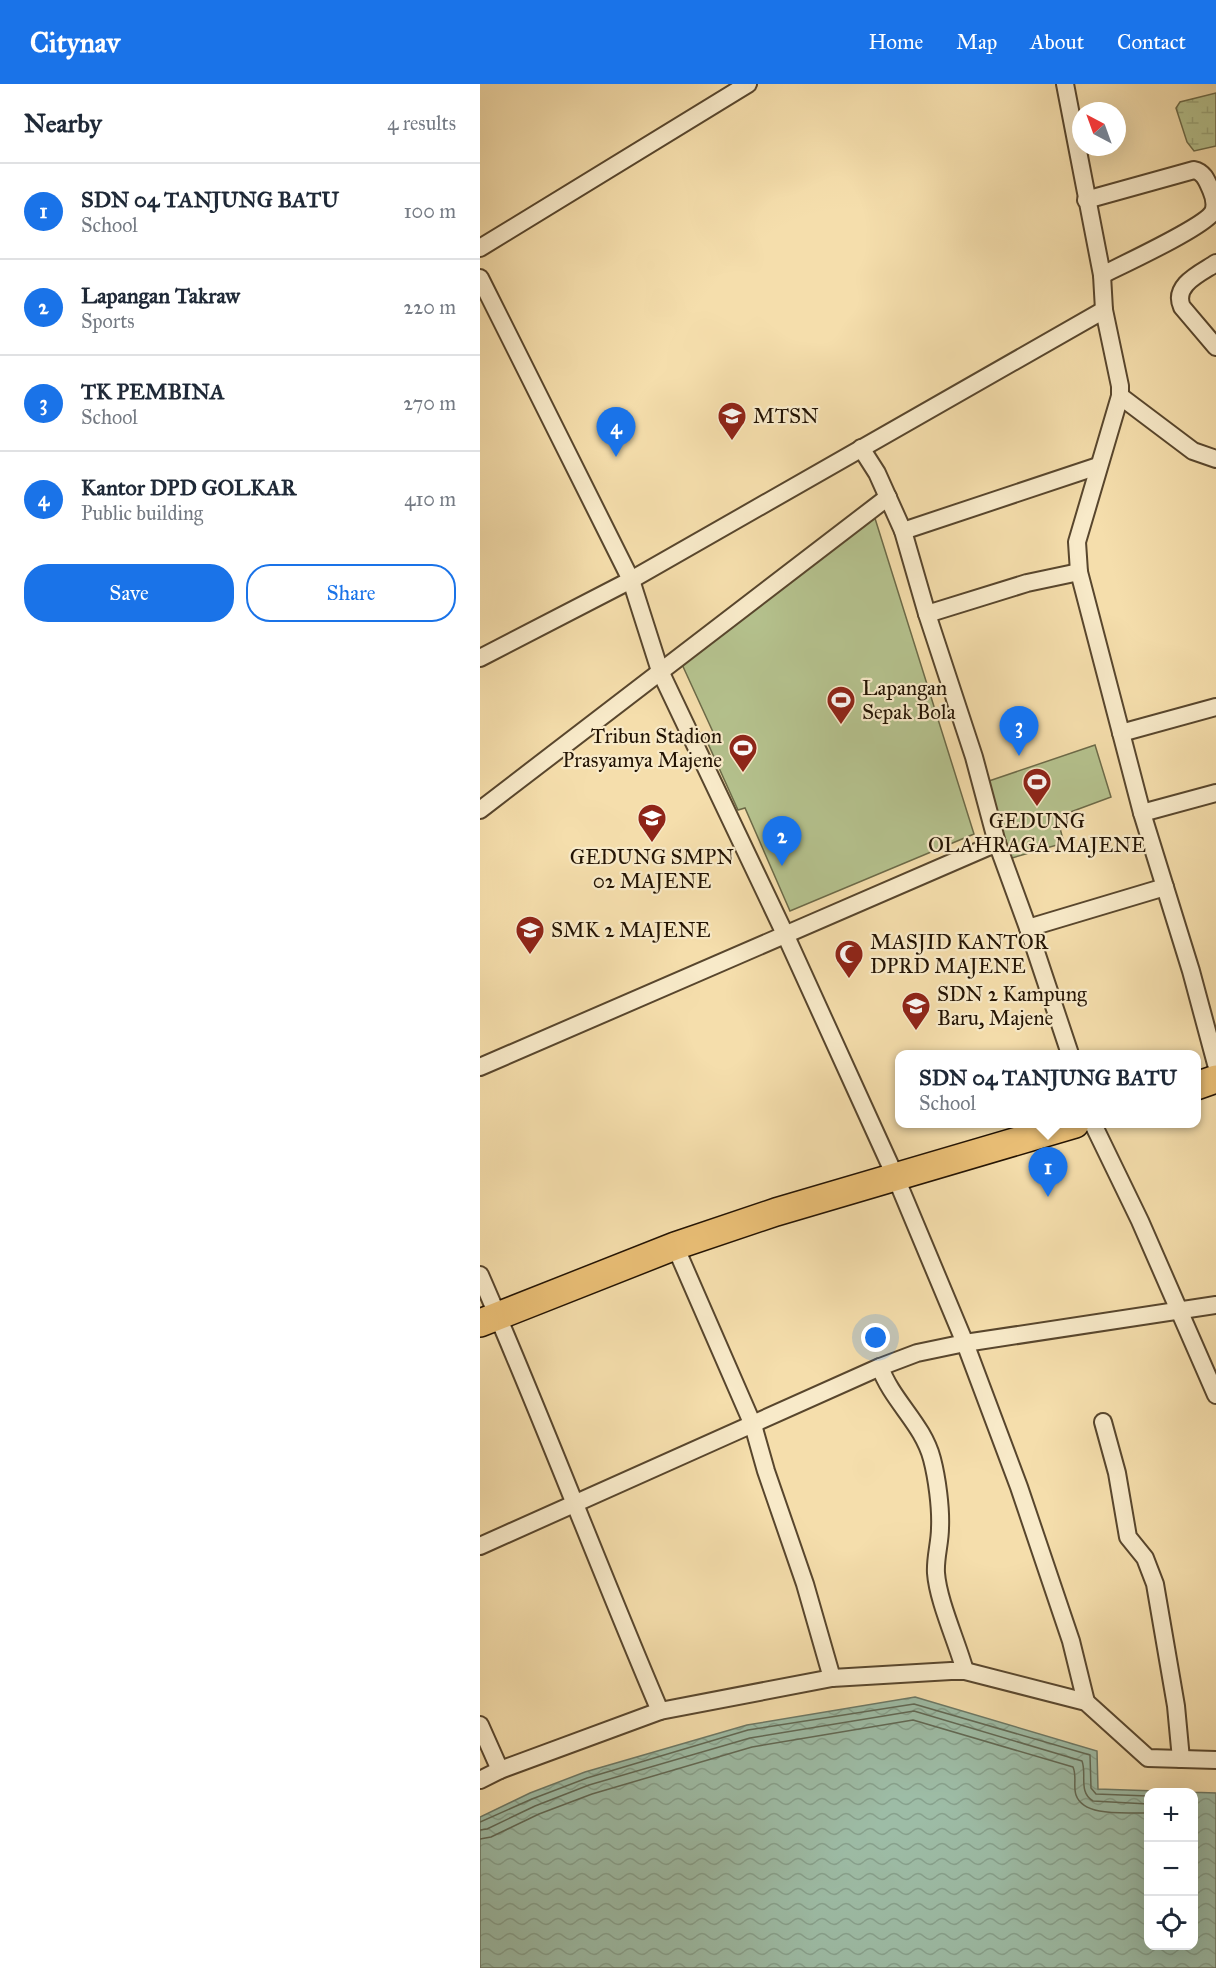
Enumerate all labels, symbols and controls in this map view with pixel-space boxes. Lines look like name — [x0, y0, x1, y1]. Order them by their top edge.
text: Citynav — [30, 25, 120, 60]
text: Home — [868, 29, 923, 55]
text: Map — [956, 29, 997, 55]
text: About — [1030, 29, 1084, 55]
text: Contact — [1117, 29, 1186, 55]
north arrow — [1072, 102, 1126, 156]
text: Nearby — [24, 107, 102, 139]
text: 4 results — [387, 111, 456, 135]
text: SDN 04 TANJUNG BATU — [81, 186, 339, 213]
text: 1 — [40, 199, 47, 223]
text: 100 m — [404, 199, 456, 223]
text: School — [81, 213, 138, 237]
text: Lapangan Takraw — [81, 282, 240, 309]
text: 2 — [39, 295, 48, 319]
text: 220 m — [404, 295, 456, 319]
text: Sports — [81, 309, 135, 333]
text: TK PEMBINA — [81, 378, 225, 405]
text: 3 — [40, 391, 48, 415]
text: 270 m — [403, 391, 456, 415]
school or university icon: MTSN — [716, 400, 748, 442]
place label: MTSN — [753, 403, 819, 429]
text: School — [81, 405, 138, 429]
pin: 4 — [596, 408, 636, 457]
text: Kantor DPD GOLKAR — [81, 474, 296, 501]
text: 4 — [38, 487, 49, 511]
text: 410 m — [404, 487, 456, 511]
text: Public building — [81, 501, 203, 525]
button: Save — [24, 564, 234, 622]
button: Share — [246, 564, 456, 622]
place label: Lapangan Sepak Bola — [862, 675, 956, 725]
sports icon: Lapangan Sepak Bola — [825, 684, 857, 726]
pin: 3 — [1000, 706, 1038, 756]
place label: Tribun Stadion Prasyamya Majene — [562, 723, 722, 773]
sports icon: Tribun Stadion Prasyamya Majene — [727, 732, 759, 774]
sports icon: GEDUNG OLAHRAGA MAJENE — [1021, 766, 1053, 808]
school or university icon: GEDUNG SMPN 02 MAJENE — [636, 802, 668, 844]
place label: GEDUNG OLAHRAGA MAJENE — [928, 808, 1146, 858]
pin: 2 — [762, 816, 802, 866]
place label: GEDUNG SMPN 02 MAJENE — [570, 844, 734, 894]
school or university icon: SMK 2 MAJENE — [514, 914, 546, 956]
place label: SMK 2 MAJENE — [551, 917, 711, 943]
place label: MASJID KANTOR DPRD MAJENE — [870, 929, 1049, 979]
mosque icon: MASJID KANTOR DPRD MAJENE — [833, 938, 865, 980]
place label: SDN 2 Kampung Baru, Majene — [937, 981, 1087, 1031]
school or university icon: SDN 2 Kampung Baru, Majene — [900, 990, 932, 1032]
popup — [895, 1050, 1201, 1128]
text: SDN 04 TANJUNG BATU — [919, 1064, 1177, 1091]
text: School — [919, 1091, 976, 1115]
pin: 1 — [1028, 1148, 1068, 1197]
your location — [861, 1323, 890, 1352]
map controls — [1144, 1788, 1198, 1950]
button: + — [1144, 1788, 1198, 1842]
button: − — [1144, 1842, 1198, 1896]
button: locate — [1144, 1896, 1198, 1950]

